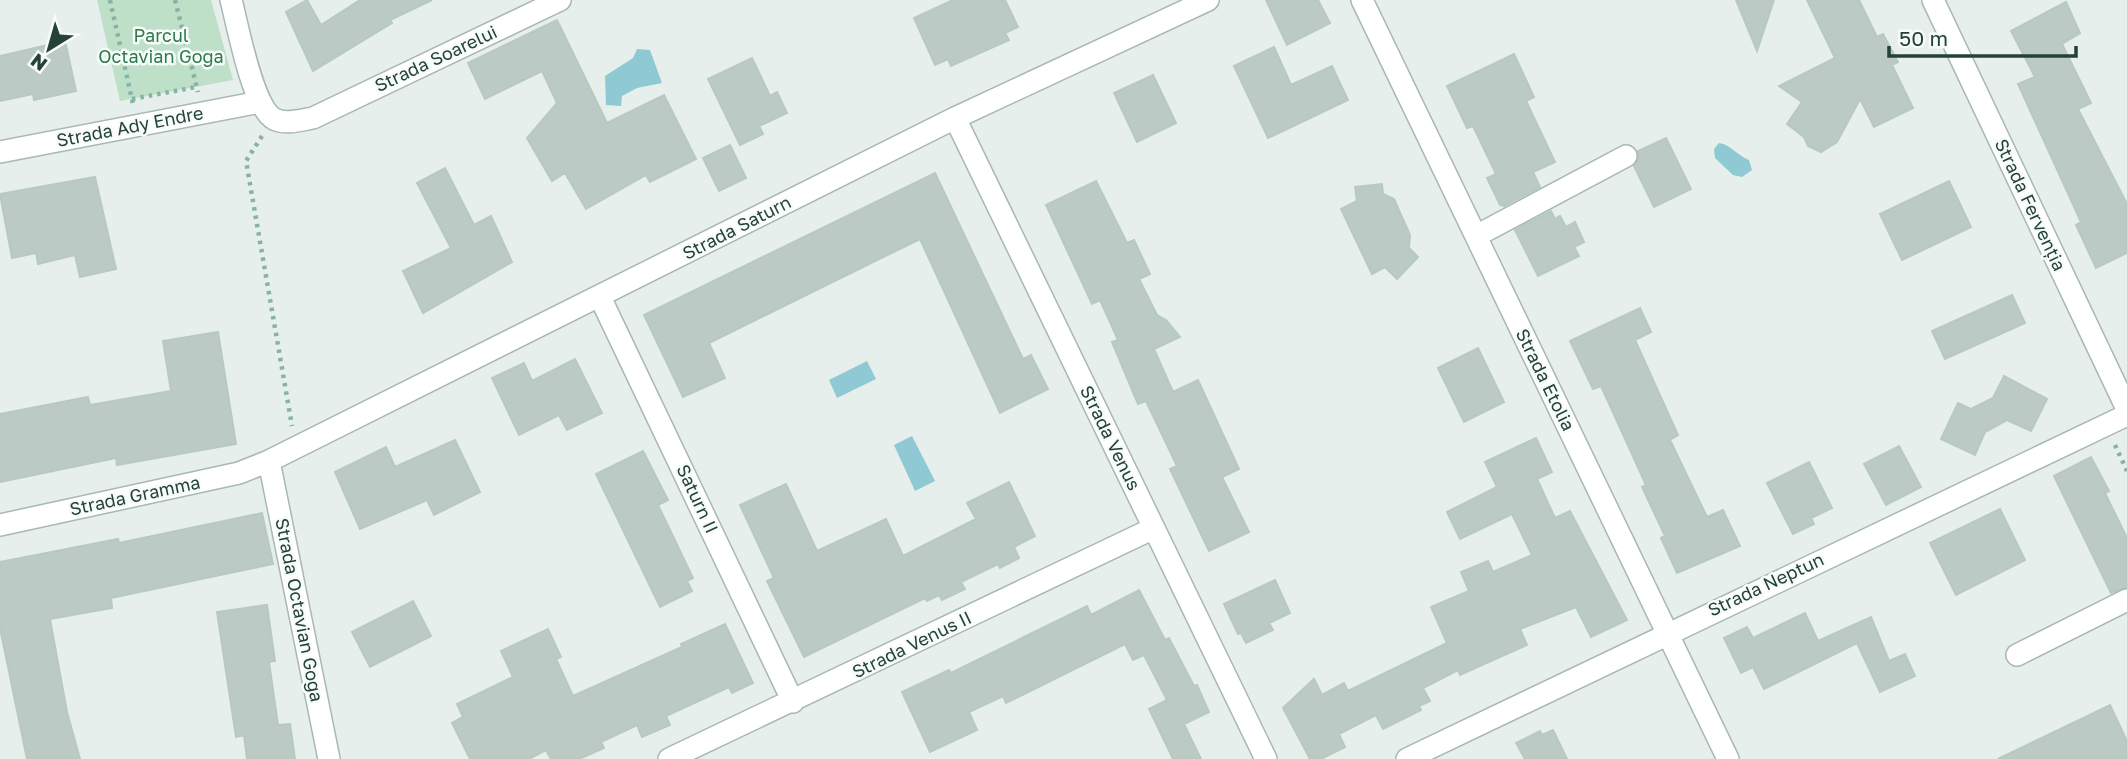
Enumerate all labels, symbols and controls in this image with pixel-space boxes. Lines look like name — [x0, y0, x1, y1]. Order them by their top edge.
north arrow — [14, 14, 84, 84]
scale bar — [1889, 14, 2076, 58]
street label: Strada Soarelui — [371, 20, 500, 96]
park label: Parcul Octavian Goga — [98, 24, 224, 67]
text: 50 m — [1899, 25, 1948, 51]
text: N — [26, 49, 51, 77]
street label: Strada Ady Endre — [55, 101, 205, 151]
street label: Strada Fervenția — [1991, 135, 2071, 274]
street label: Strada Saturn — [679, 190, 794, 264]
street label: Strada Etolia — [1512, 325, 1580, 434]
street label: Strada Venus — [1076, 381, 1146, 494]
street label: Saturn II — [672, 461, 723, 537]
street label: Strada Gramma — [68, 470, 202, 520]
street label: Strada Octavian Goga — [271, 516, 329, 704]
street label: Strada Neptun — [1704, 548, 1827, 621]
street label: Strada Venus II — [848, 606, 975, 682]

